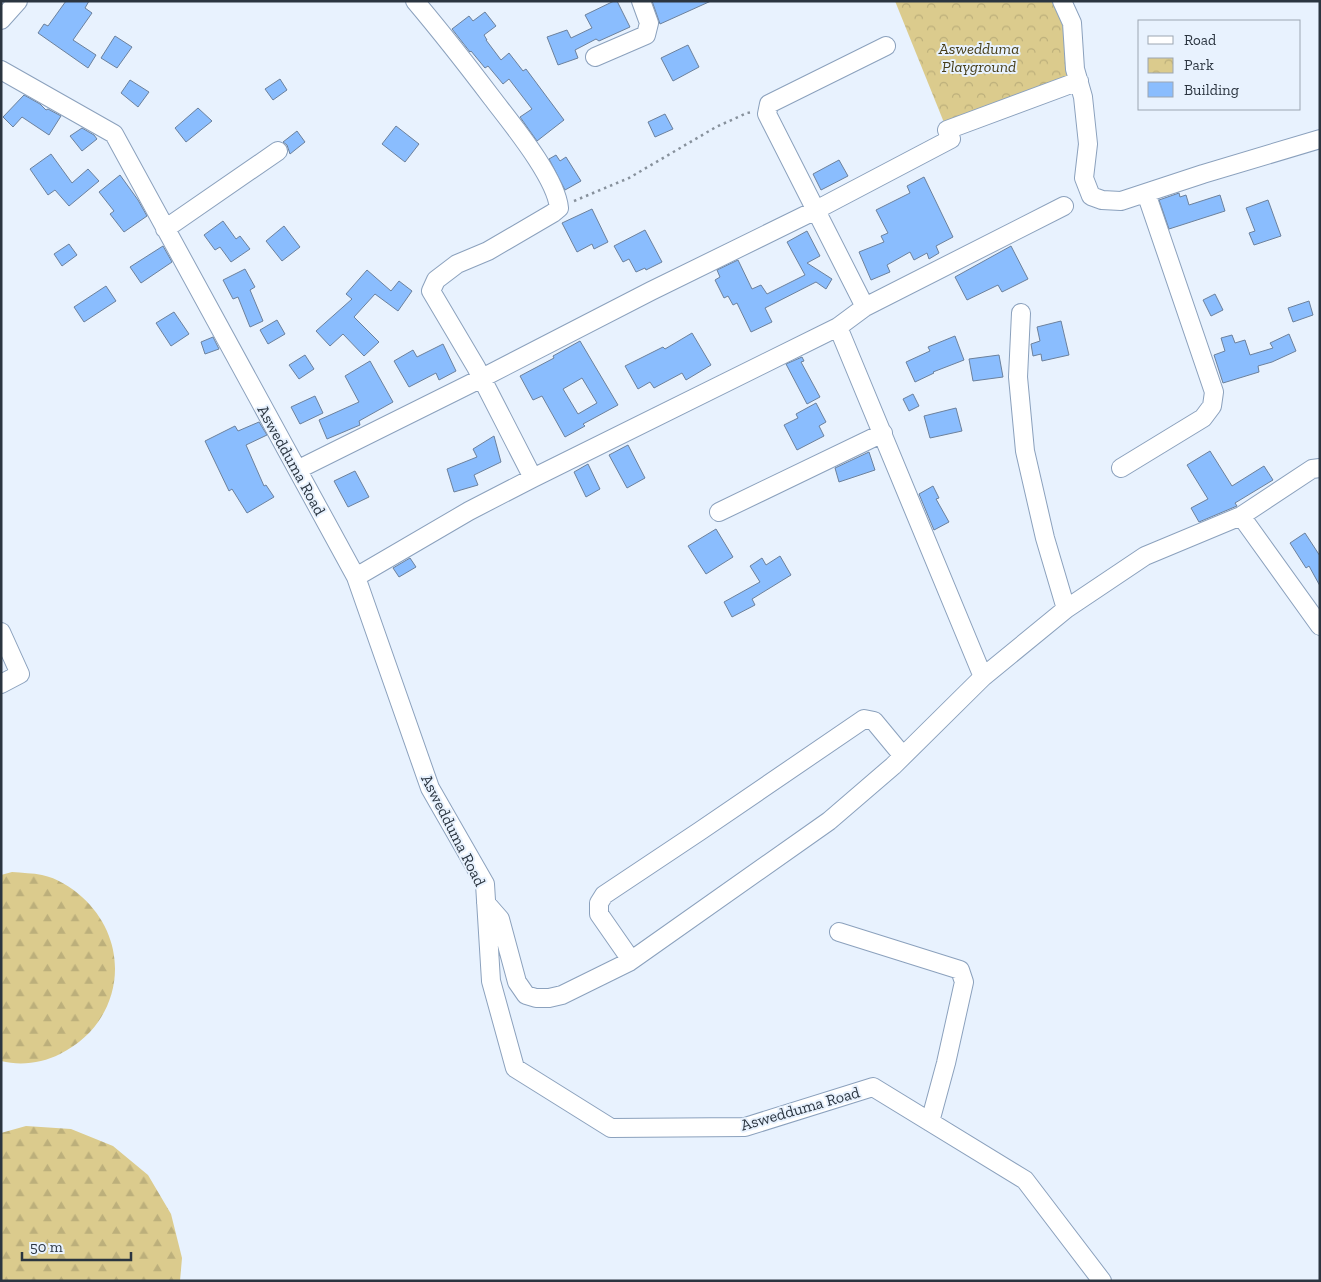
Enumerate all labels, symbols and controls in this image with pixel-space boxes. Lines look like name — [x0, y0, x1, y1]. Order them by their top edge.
legend — [1138, 20, 1301, 110]
text: Road — [1184, 31, 1217, 49]
park label: Aswedduma Playground — [938, 39, 1019, 76]
text: Park — [1184, 56, 1214, 74]
text: Building — [1184, 81, 1239, 99]
street label: Aswedduma Road — [253, 402, 330, 519]
street label: Aswedduma Road — [417, 771, 490, 890]
street label: Aswedduma Road — [738, 1082, 862, 1135]
scale bar — [22, 1230, 131, 1262]
text: 50 m — [30, 1238, 63, 1256]

